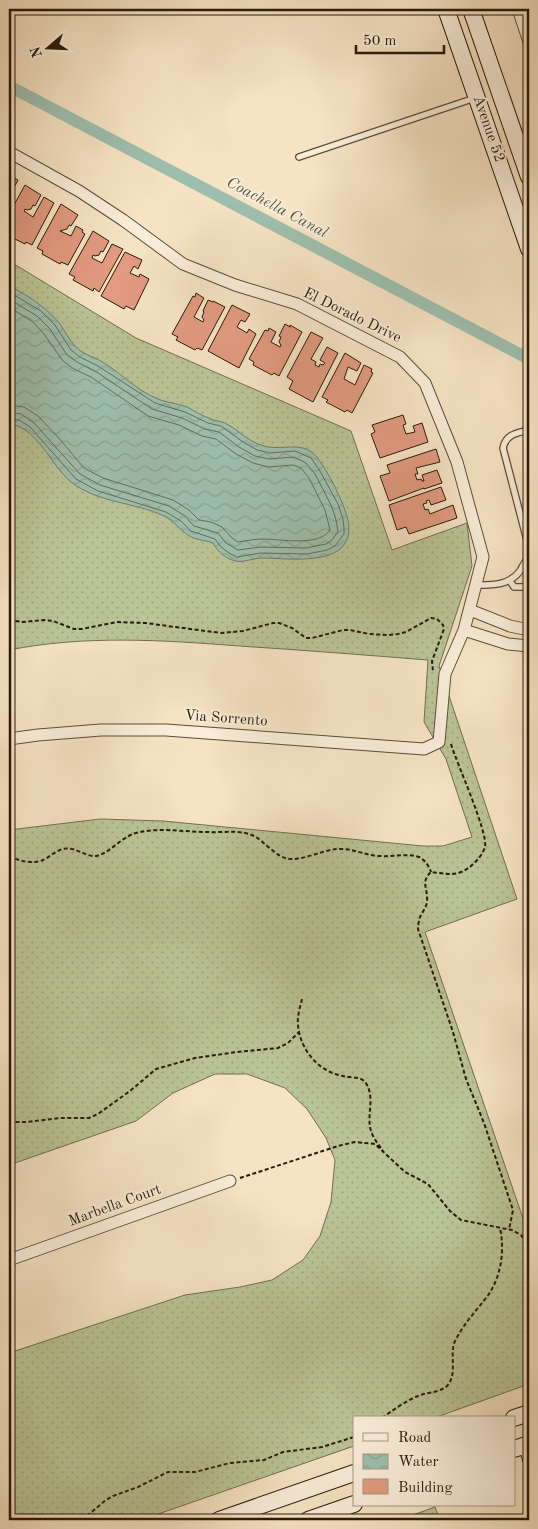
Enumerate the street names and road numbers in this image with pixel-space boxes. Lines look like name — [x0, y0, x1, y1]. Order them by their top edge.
street label: Avenue 52 — [470, 94, 506, 164]
street label: El Dorado Drive — [301, 286, 403, 346]
street label: Via Sorrento — [184, 709, 268, 729]
street label: Marbella Court — [67, 1182, 163, 1230]

